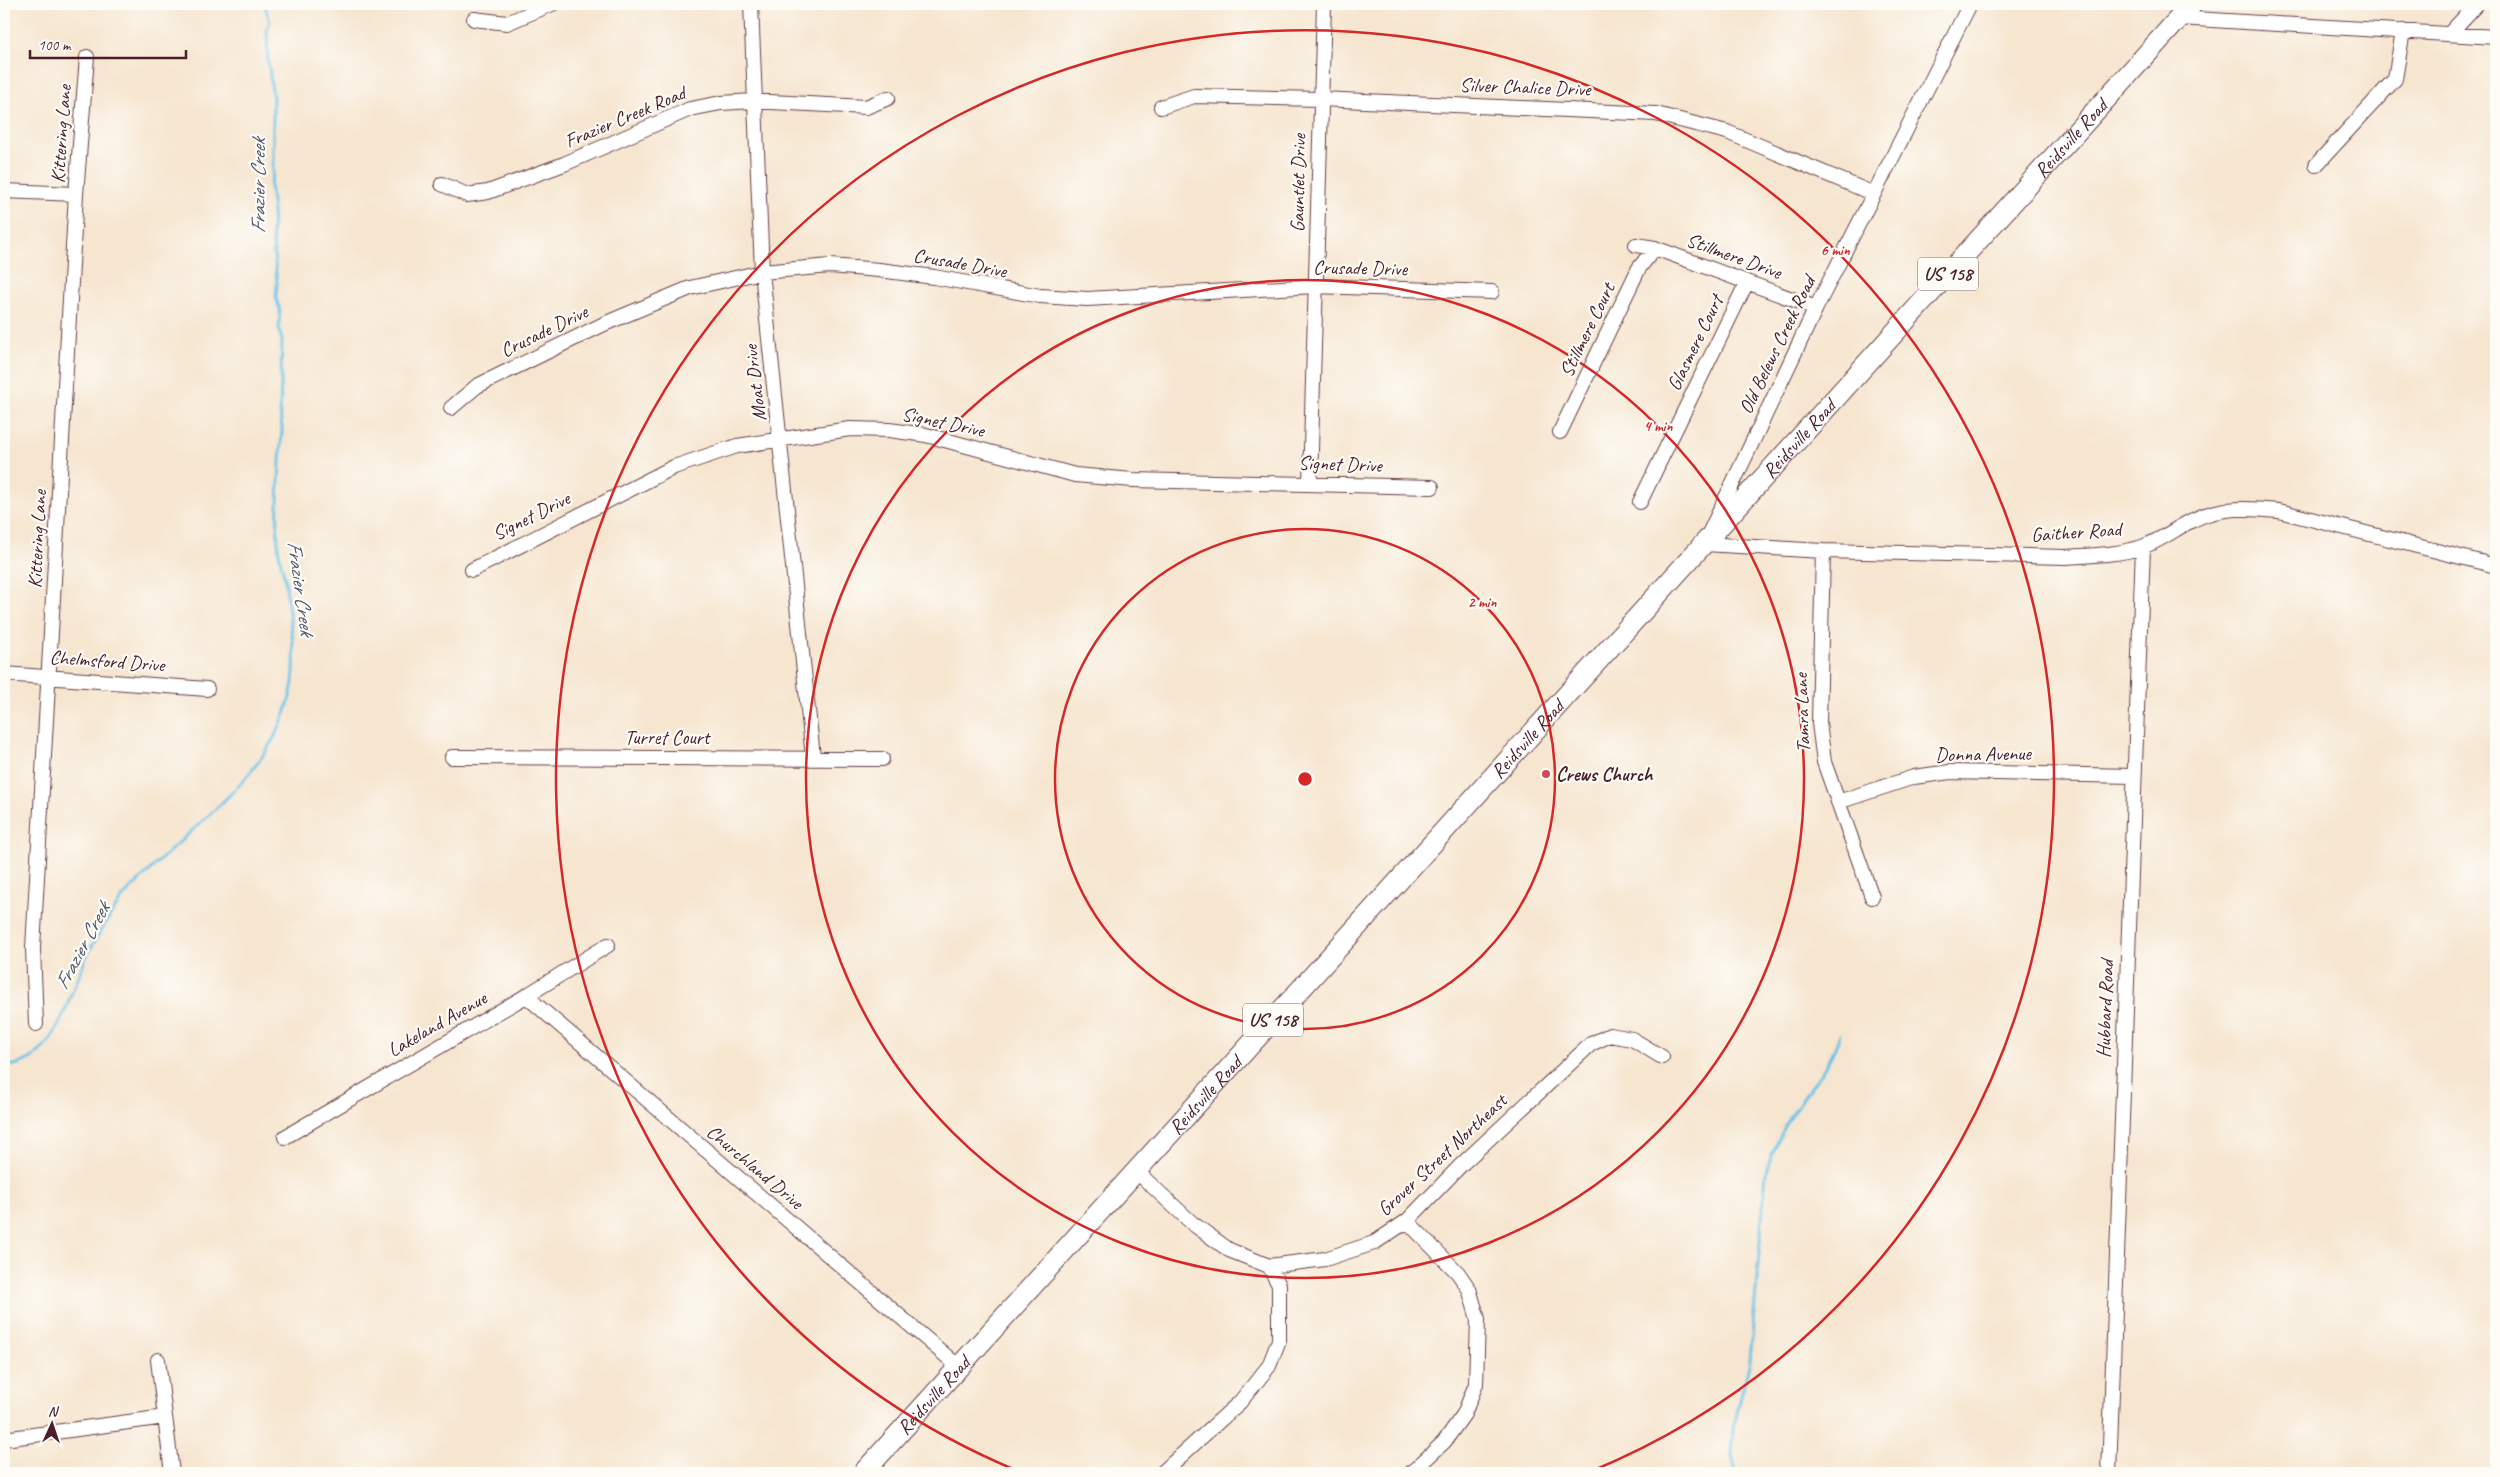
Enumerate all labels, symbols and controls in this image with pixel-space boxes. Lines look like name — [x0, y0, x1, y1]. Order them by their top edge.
scale bar — [30, 28, 186, 60]
text: 100 m — [38, 36, 72, 55]
street label: Silver Chalice Drive — [1459, 72, 1592, 102]
street label: Frazier Creek Road — [561, 79, 692, 154]
street label: Kittering Lane — [45, 83, 77, 184]
street label: Reidsville Road — [2029, 91, 2115, 183]
street label: Gauntlet Drive — [1285, 132, 1311, 232]
water label: Frazier Creek — [245, 135, 271, 233]
street label: Stillmere Drive — [1683, 227, 1786, 285]
text: 6 min — [1820, 241, 1851, 260]
street label: Crusade Drive — [912, 243, 1010, 284]
street label: Crusade Drive — [1313, 255, 1409, 281]
road number: US 158 — [1918, 258, 1978, 290]
street label: Old Belews Creek Road — [1733, 269, 1822, 418]
street label: Stillmere Court — [1554, 277, 1621, 381]
street label: Glasmere Court — [1661, 288, 1730, 395]
street label: Crusade Drive — [496, 299, 593, 363]
street label: Moat Drive — [738, 342, 772, 423]
street label: Reidsville Road — [1757, 392, 1843, 483]
street label: Signet Drive — [899, 401, 988, 443]
text: 4 min — [1644, 417, 1673, 436]
street label: Signet Drive — [1298, 450, 1384, 478]
street label: Signet Drive — [488, 485, 575, 546]
street label: Kittering Lane — [22, 488, 52, 589]
street label: Gaither Road — [2030, 516, 2125, 548]
water label: Frazier Creek — [282, 539, 321, 640]
text: 2 min — [1468, 593, 1497, 612]
street label: Chelmsford Drive — [49, 645, 167, 678]
street label: Tamra Lane — [1788, 671, 1816, 753]
street label: Reidsville Road — [1485, 692, 1571, 783]
street label: Turret Court — [625, 725, 712, 750]
street label: Donna Avenue — [1935, 741, 2032, 767]
place label: Crews Church — [1556, 762, 1654, 787]
marker: Crews Church — [1540, 768, 1552, 780]
centre of rings — [1296, 770, 1314, 788]
water label: Frazier Creek — [48, 895, 117, 994]
street label: Hubbard Road — [2091, 956, 2119, 1058]
street label: Lakeland Avenue — [383, 985, 492, 1062]
road number: US 158 — [1243, 1004, 1303, 1036]
street label: Reidsville Road — [1163, 1048, 1249, 1139]
street label: Grover Street Northeast — [1372, 1087, 1514, 1221]
street label: Churchland Drive — [701, 1119, 810, 1216]
street label: Reidsville Road — [891, 1348, 978, 1440]
north arrow — [28, 1400, 78, 1450]
text: N — [48, 1403, 60, 1420]

